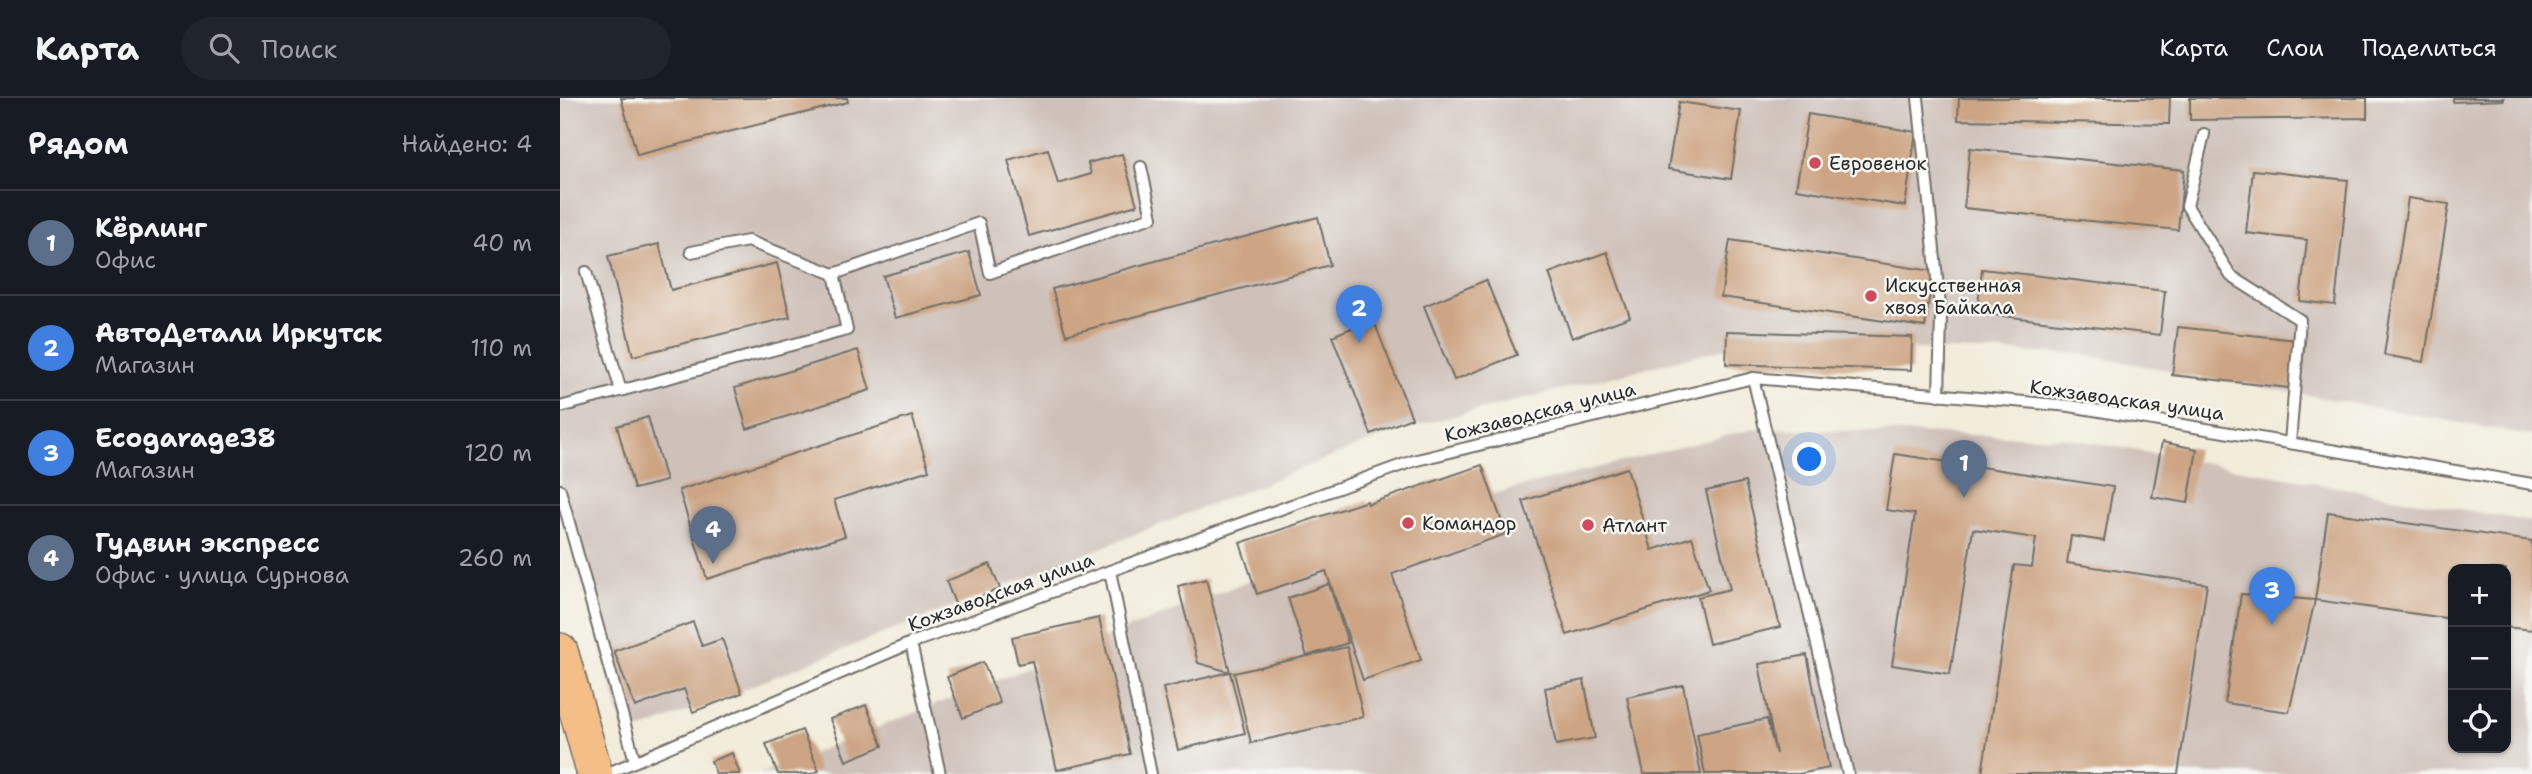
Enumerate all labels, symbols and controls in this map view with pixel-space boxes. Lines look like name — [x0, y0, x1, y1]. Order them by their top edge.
search box — [181, 17, 671, 80]
text: Карта — [35, 26, 139, 71]
icon: search — [205, 29, 243, 67]
text: Поиск — [261, 31, 337, 66]
text: Карта — [2160, 32, 2228, 64]
text: Слои — [2266, 32, 2324, 64]
text: Поделиться — [2362, 32, 2497, 64]
text: Рядом — [28, 123, 128, 164]
text: Найдено: 4 — [402, 129, 532, 159]
place label: Евровенок — [1829, 151, 1927, 176]
marker: Евровенок — [1807, 155, 1823, 171]
text: Кёрлинг — [95, 210, 207, 245]
text: 1 — [46, 228, 56, 258]
text: 40 m — [472, 228, 532, 258]
text: Офис — [95, 245, 156, 275]
place label: Искусственная хвоя Байкала — [1885, 273, 2021, 320]
pin: 2 — [1336, 285, 1382, 343]
marker: Искусственная хвоя Байкала — [1863, 288, 1879, 304]
text: АвтоДетали Иркутск — [95, 315, 382, 350]
text: 2 — [43, 333, 59, 363]
text: 110 m — [470, 333, 532, 363]
text: Магазин — [95, 350, 195, 380]
street label: Кожзаводская улица — [2028, 374, 2226, 426]
street label: Кожзаводская улица — [1442, 376, 1638, 448]
text: Ecogarage38 — [95, 420, 276, 455]
text: 3 — [43, 438, 59, 468]
text: 120 m — [464, 438, 532, 468]
pin: 1 — [1941, 440, 1987, 498]
your location — [1792, 442, 1826, 476]
text: Магазин — [95, 455, 195, 485]
pin: 4 — [690, 506, 736, 564]
place label: Командор — [1422, 511, 1516, 536]
place label: Атлант — [1602, 513, 1667, 538]
marker: Командор — [1400, 515, 1416, 531]
marker: Атлант — [1580, 517, 1596, 533]
text: Гудвин экспресс — [95, 525, 320, 560]
text: 4 — [43, 543, 59, 573]
text: 260 m — [458, 543, 532, 573]
street label: Кожзаводская улица — [905, 547, 1098, 637]
text: Офис · улица Сурнова — [95, 560, 349, 590]
map controls — [2448, 564, 2511, 753]
button: + — [2448, 564, 2511, 627]
pin: 3 — [2249, 567, 2295, 625]
button: − — [2448, 627, 2511, 690]
button: locate — [2448, 690, 2511, 753]

